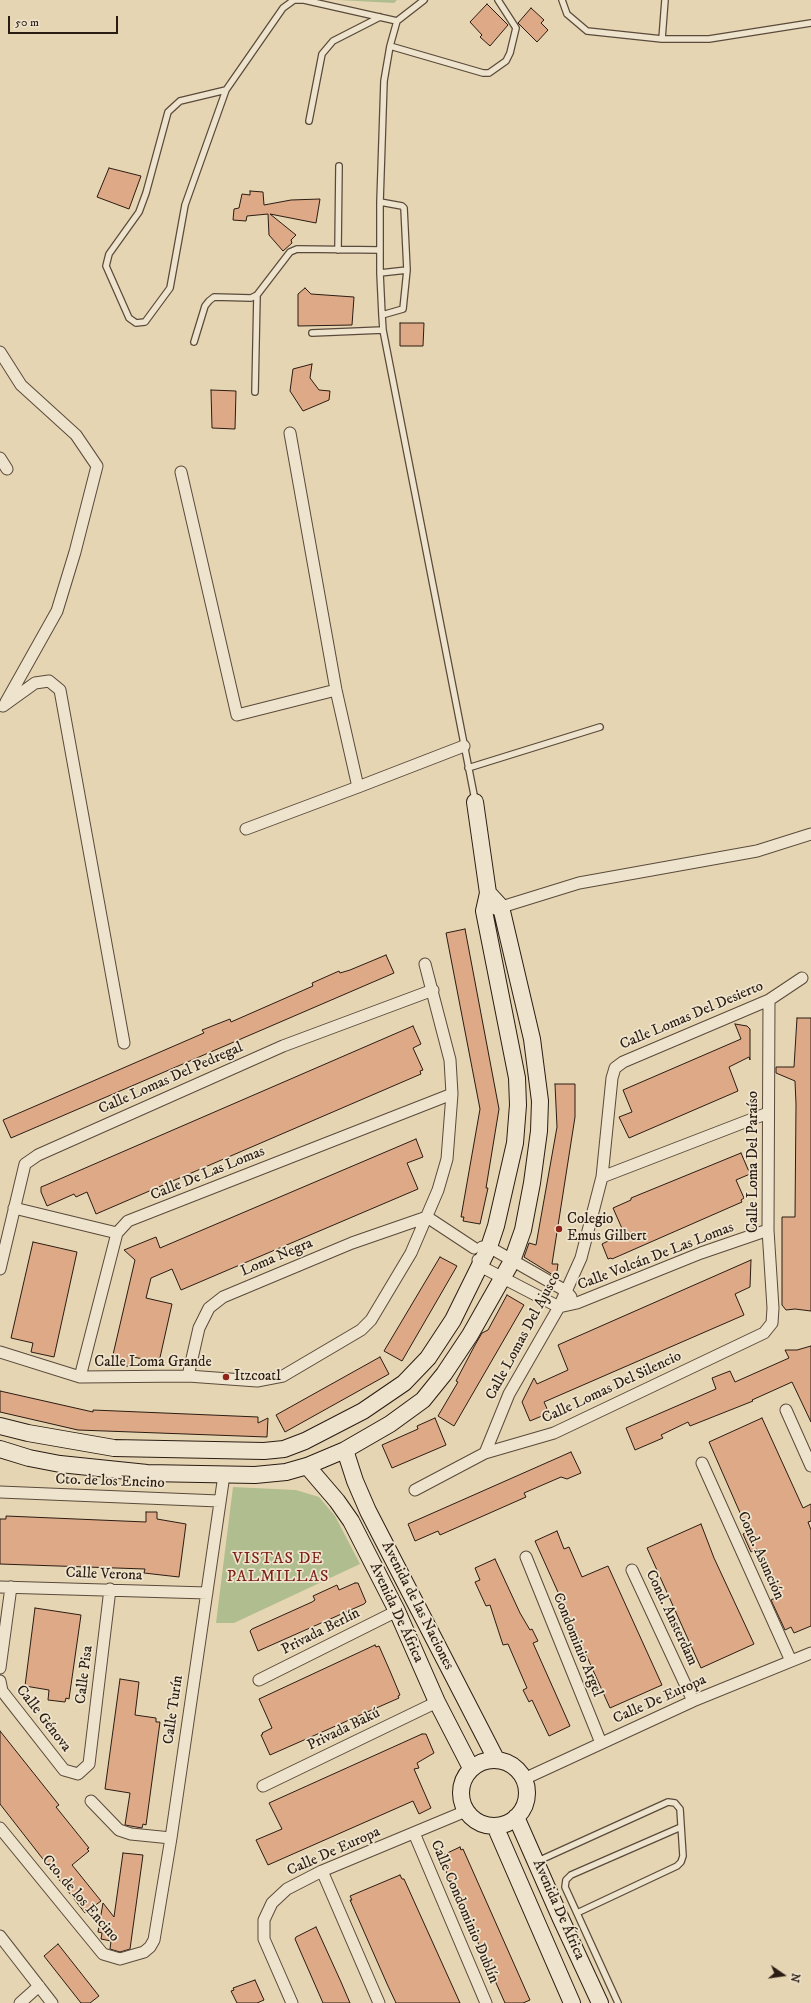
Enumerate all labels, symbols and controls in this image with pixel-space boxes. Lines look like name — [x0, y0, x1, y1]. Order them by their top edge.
scale bar — [10, 8, 120, 34]
text: 50 m — [15, 15, 39, 30]
street label: Calle Lomas Del Desierto — [618, 978, 766, 1054]
street label: Calle Lomas Del Pedregal — [96, 1039, 246, 1119]
street label: Calle Loma Del Paraíso — [745, 1091, 763, 1233]
street label: Calle De Las Lomas — [148, 1143, 268, 1205]
place label: Colegio Emus Gilbert — [567, 1211, 647, 1246]
street label: Calle Volcán De Las Lomas — [575, 1219, 737, 1295]
marker: Colegio Emus Gilbert — [554, 1224, 564, 1234]
street label: Loma Negra — [238, 1235, 316, 1281]
street label: Calle Lomas Del Ajusco — [482, 1269, 566, 1403]
street label: Calle Lomas Del Silencio — [539, 1348, 685, 1428]
street label: Calle Loma Grande — [94, 1354, 212, 1372]
place label: Itzcoatl — [234, 1368, 281, 1386]
marker: Itzcoatl — [221, 1372, 231, 1382]
street label: Cto. de los Encino — [55, 1471, 165, 1493]
street label: Cond. Asunción — [733, 1509, 787, 1603]
street label: Avenida de las Naciones — [377, 1539, 457, 1673]
district label: VISTAS DE PALMILLAS — [227, 1550, 329, 1588]
street label: Avenida De África — [365, 1560, 427, 1666]
street label: Calle Verona — [65, 1565, 143, 1585]
street label: Cond. Ansterdam — [641, 1567, 701, 1669]
street label: Condominio Argel — [548, 1590, 606, 1700]
street label: Privada Berlín — [279, 1605, 363, 1659]
street label: Calle Pisa — [72, 1645, 98, 1705]
street label: Calle De Europa — [611, 1671, 709, 1729]
street label: Calle Turín — [160, 1674, 188, 1746]
street label: Calle Génova — [11, 1682, 75, 1756]
street label: Privada Bakú — [305, 1705, 383, 1755]
street label: Calle De Europa — [285, 1823, 383, 1881]
street label: Calle Condominio Dublín — [426, 1838, 502, 1986]
street label: Cto. de los Encino — [37, 1852, 123, 1946]
street label: Avenida De África — [528, 1857, 588, 1963]
north arrow — [763, 1955, 803, 1995]
text: N — [787, 1972, 803, 1984]

